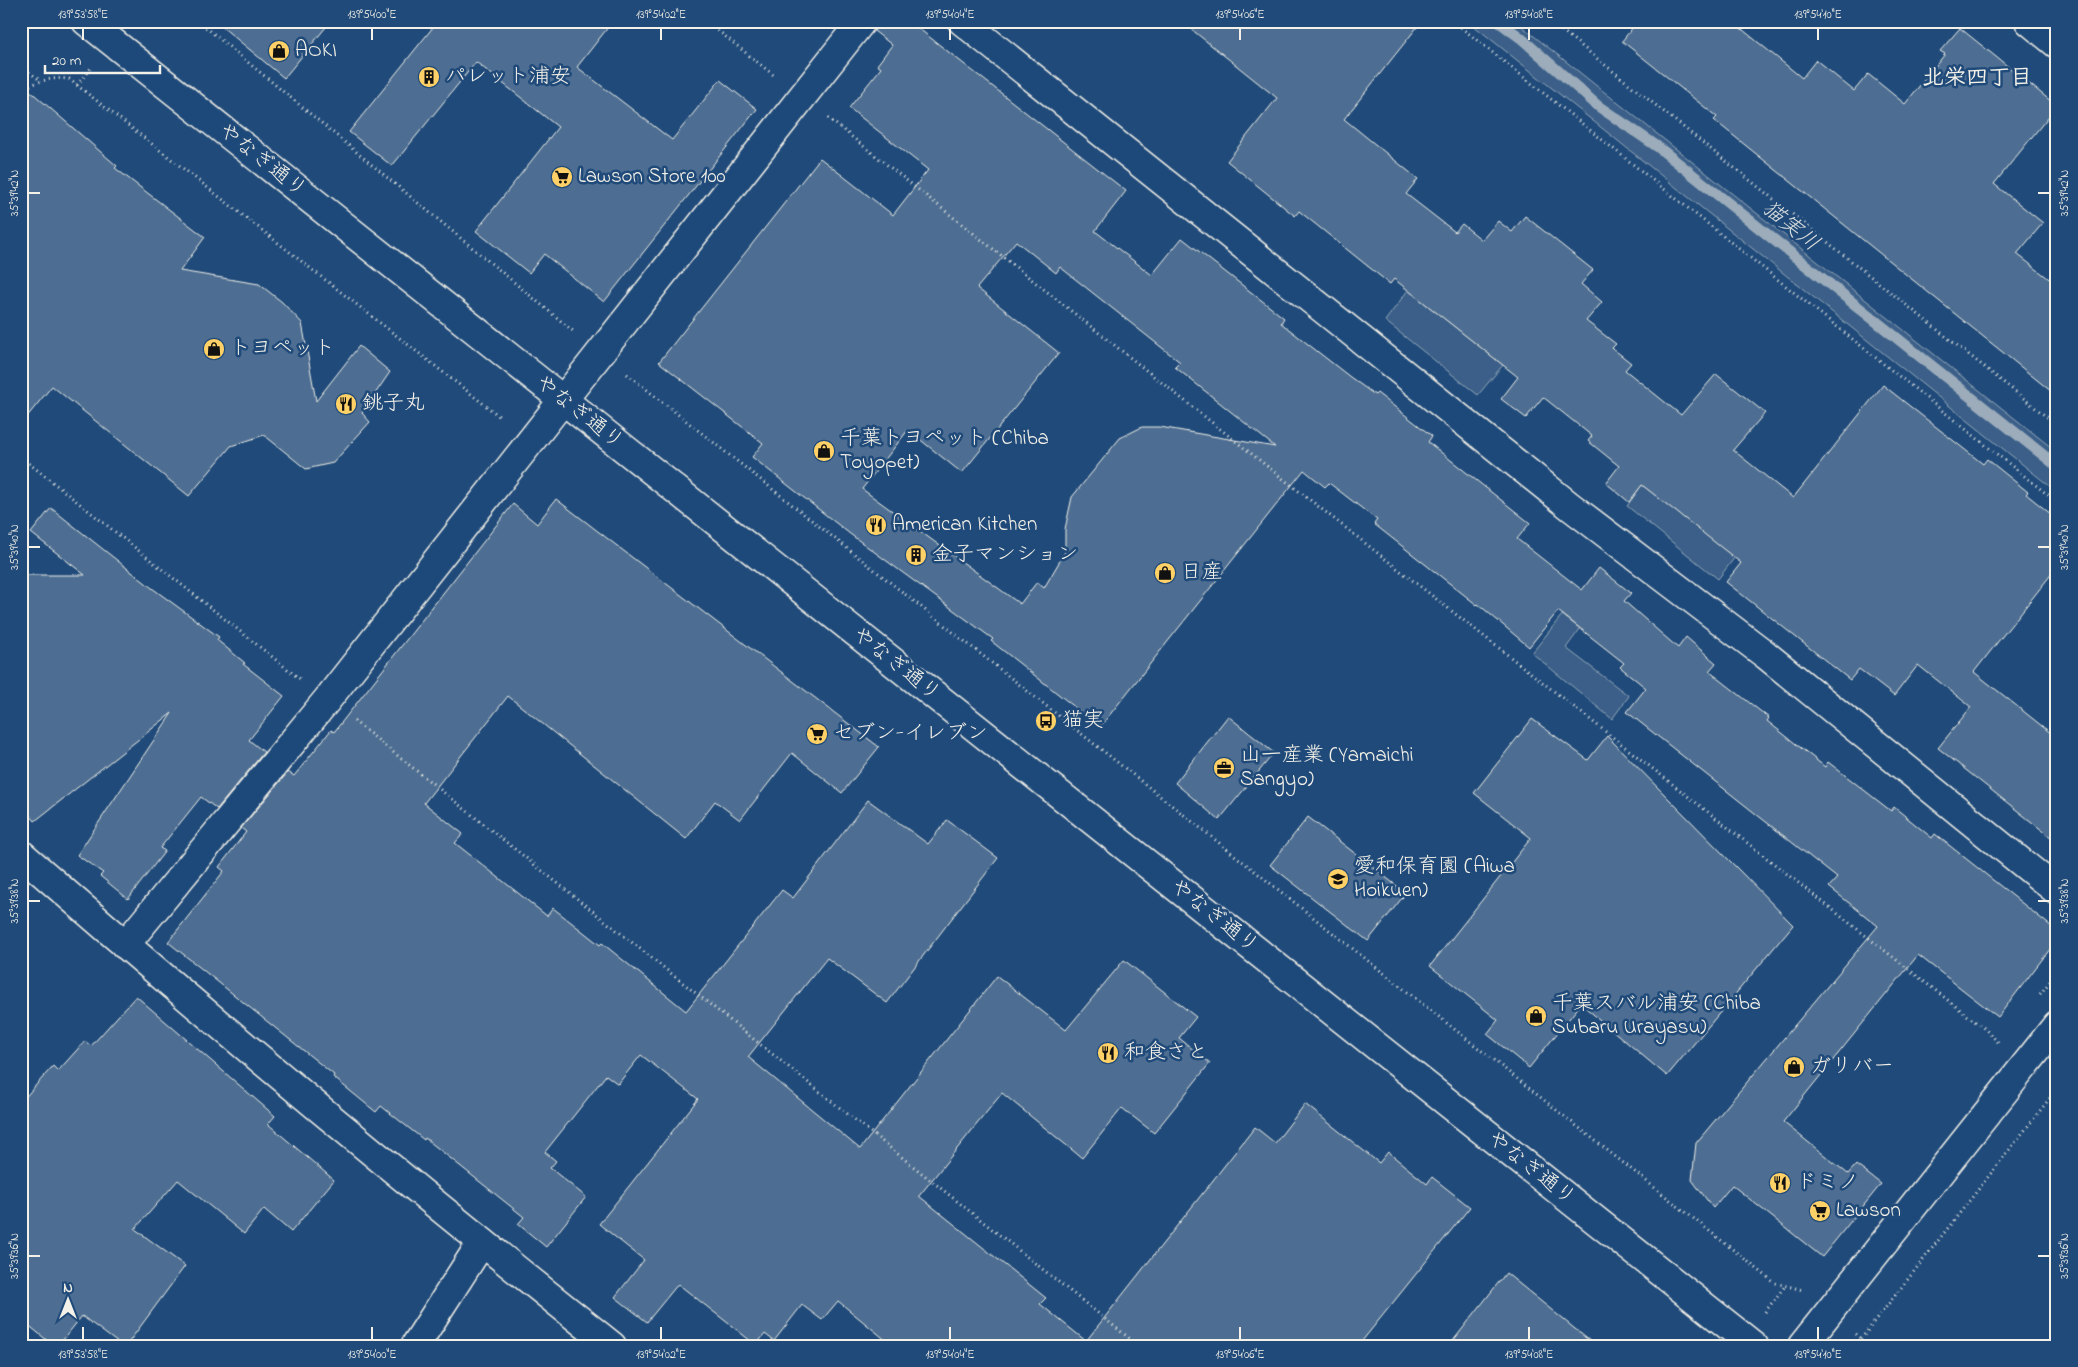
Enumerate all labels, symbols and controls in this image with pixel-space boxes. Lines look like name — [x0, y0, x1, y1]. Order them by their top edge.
text: 139°53'58"E — [58, 6, 108, 24]
text: 139°54'00"E — [347, 6, 397, 24]
text: 139°54'02"E — [636, 6, 686, 24]
text: 139°54'04"E — [926, 6, 974, 24]
text: 139°54'06"E — [1215, 6, 1265, 24]
text: 139°54'08"E — [1505, 6, 1553, 24]
text: 139°54'10"E — [1794, 6, 1842, 24]
place label: AOKI — [295, 36, 337, 66]
shop icon: AOKI — [267, 39, 291, 63]
scale bar — [45, 42, 160, 74]
text: 20 m — [52, 50, 82, 72]
place label: パレット浦安 — [445, 62, 571, 92]
district label: 北栄四丁目 — [1922, 63, 2032, 95]
building icon: パレット浦安 — [417, 65, 441, 89]
street label: やなぎ通り — [211, 117, 313, 205]
place label: Lawson Store 100 — [578, 162, 726, 192]
supermarket icon: Lawson Store 100 — [550, 165, 574, 189]
text: 35°39'42"N — [6, 170, 24, 216]
text: 35°39'42"N — [2056, 170, 2074, 216]
water label: 猫実川 — [1754, 194, 1826, 260]
place label: トヨペット — [230, 334, 335, 364]
shop icon: トヨペット — [202, 337, 226, 361]
street label: やなぎ通り — [528, 369, 630, 457]
place label: 銚子丸 — [362, 389, 425, 419]
restaurant icon: 銚子丸 — [334, 392, 358, 416]
place label: 千葉トヨペット (Chiba Toyopet) — [840, 424, 1049, 480]
shop icon: 千葉トヨペット (Chiba Toyopet) — [812, 439, 836, 463]
place label: American Kitchen — [892, 510, 1037, 540]
restaurant icon: American Kitchen — [864, 513, 888, 537]
text: 35°39'40"N — [6, 524, 24, 570]
text: 35°39'40"N — [2056, 524, 2074, 570]
place label: 金子マンション — [932, 540, 1078, 570]
building icon: 金子マンション — [904, 543, 928, 567]
place label: 日産 — [1181, 558, 1223, 588]
shop icon: 日産 — [1153, 561, 1177, 585]
street label: やなぎ通り — [845, 621, 947, 709]
place label: 猫実 — [1062, 706, 1104, 736]
bus stop icon: 猫実 — [1034, 709, 1058, 733]
place label: セブン-イレブン — [833, 719, 988, 749]
supermarket icon: セブン-イレブン — [805, 722, 829, 746]
place label: 山一産業 (Yamaichi Sangyo) — [1240, 741, 1414, 797]
office icon: 山一産業 (Yamaichi Sangyo) — [1212, 756, 1236, 780]
place label: 愛和保育園 (Aiwa Hoikuen) — [1354, 852, 1515, 906]
school or university icon: 愛和保育園 (Aiwa Hoikuen) — [1326, 867, 1350, 891]
street label: やなぎ通り — [1163, 873, 1265, 961]
text: 35°39'38"N — [6, 878, 24, 924]
text: 35°39'38"N — [2056, 878, 2074, 924]
place label: 千葉スバル浦安 (Chiba Subaru Urayasu) — [1552, 989, 1761, 1045]
shop icon: 千葉スバル浦安 (Chiba Subaru Urayasu) — [1524, 1004, 1548, 1028]
place label: 和食さと — [1124, 1038, 1208, 1068]
restaurant icon: 和食さと — [1096, 1041, 1120, 1065]
place label: ガリバー — [1810, 1052, 1894, 1082]
shop icon: ガリバー — [1782, 1055, 1806, 1079]
street label: やなぎ通り — [1480, 1125, 1582, 1213]
place label: ドミノ — [1796, 1168, 1859, 1198]
restaurant icon: ドミノ — [1768, 1171, 1792, 1195]
place label: Lawson — [1836, 1196, 1901, 1226]
supermarket icon: Lawson — [1808, 1199, 1832, 1223]
text: 35°39'36"N — [6, 1233, 24, 1279]
text: 35°39'36"N — [2056, 1233, 2074, 1279]
north arrow — [42, 1274, 92, 1324]
text: N — [63, 1278, 73, 1299]
text: 139°53'58"E — [58, 1346, 108, 1364]
text: 139°54'00"E — [347, 1346, 397, 1364]
text: 139°54'02"E — [636, 1346, 686, 1364]
text: 139°54'04"E — [926, 1346, 974, 1364]
text: 139°54'06"E — [1215, 1346, 1265, 1364]
text: 139°54'08"E — [1505, 1346, 1553, 1364]
text: 139°54'10"E — [1794, 1346, 1842, 1364]

